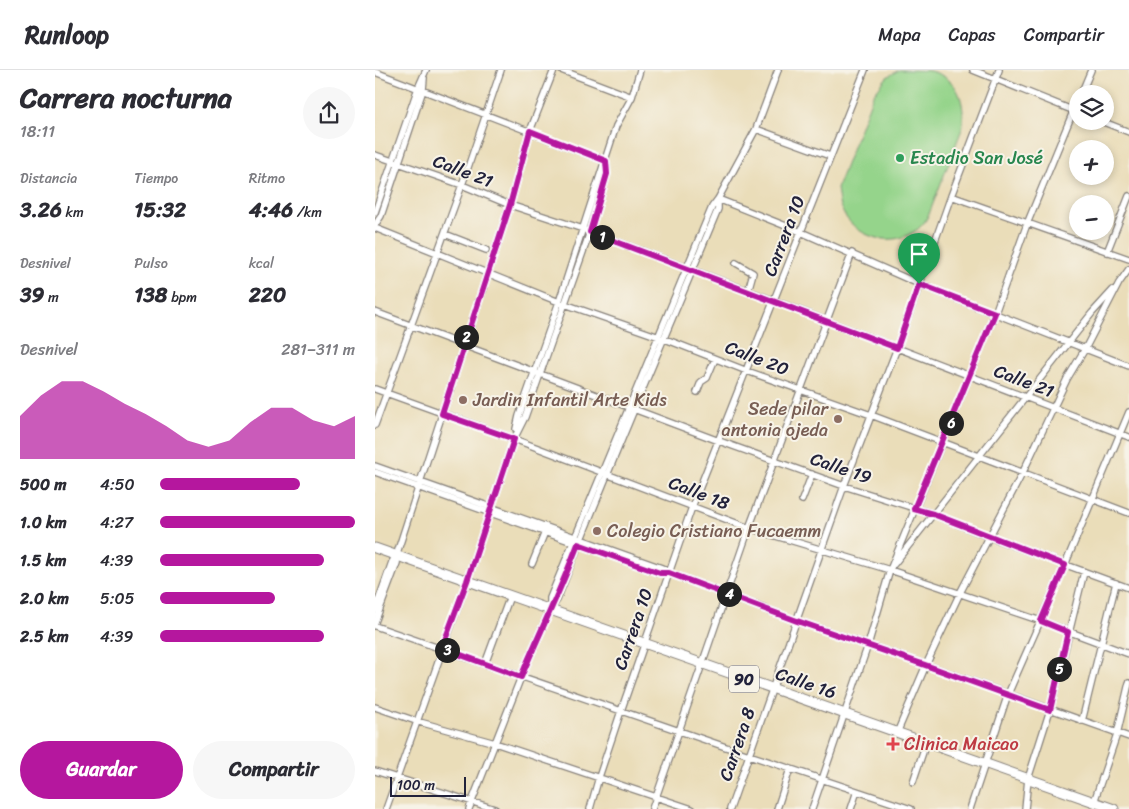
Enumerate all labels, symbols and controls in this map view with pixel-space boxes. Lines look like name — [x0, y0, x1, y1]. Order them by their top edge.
text: Runloop — [25, 14, 109, 56]
text: Mapa — [878, 19, 921, 51]
text: Capas — [949, 19, 996, 51]
text: Compartir — [1024, 19, 1104, 51]
text: Carrera nocturna — [20, 73, 232, 122]
map controls — [1069, 85, 1114, 240]
button: layers — [1069, 85, 1114, 130]
button: share — [303, 87, 355, 139]
text: 18:11 — [20, 117, 55, 146]
button: + — [1069, 140, 1114, 185]
place label: Estadio San José — [910, 142, 1043, 174]
street label: Calle 21 — [428, 145, 498, 197]
marker: Estadio San José — [894, 152, 906, 164]
text: Distancia — [20, 166, 77, 191]
text: Tiempo — [134, 166, 178, 191]
text: Ritmo — [249, 166, 285, 191]
text: 3.26 — [20, 191, 62, 229]
text: 15:32 — [134, 191, 186, 229]
text: 4:46 — [249, 191, 293, 229]
street label: Carrera 10 — [754, 191, 814, 281]
button: − — [1069, 195, 1114, 240]
text: km — [62, 200, 84, 225]
text: /km — [293, 200, 322, 225]
pin: 1 — [589, 224, 615, 250]
text: 1 — [599, 225, 606, 250]
pin — [898, 233, 940, 284]
icon: arrive — [905, 240, 933, 268]
text: Desnivel — [20, 251, 71, 276]
text: Pulso — [134, 251, 168, 276]
text: kcal — [249, 251, 274, 276]
text: 39 — [20, 276, 44, 314]
text: 138 — [134, 276, 168, 314]
text: 220 — [249, 276, 286, 314]
text: m — [44, 285, 59, 310]
text: bpm — [168, 285, 197, 310]
pin: 2 — [453, 324, 479, 350]
text: 2 — [462, 325, 471, 350]
street label: Calle 20 — [720, 331, 794, 385]
text: Desnivel — [20, 335, 78, 364]
text: 281–311 m — [281, 335, 355, 364]
street label: Calle 21 — [989, 355, 1059, 407]
place label: Jardin Infantil Arte Kids — [472, 384, 667, 416]
place label: Sede pilar antonia ojeda — [722, 393, 830, 446]
marker: Jardin Infantil Arte Kids — [457, 394, 469, 406]
pin: 6 — [939, 410, 963, 436]
text: 6 — [948, 411, 955, 436]
marker: Sede pilar antonia ojeda — [832, 413, 844, 425]
street label: Calle 19 — [806, 443, 876, 493]
street label: Calle 18 — [664, 467, 734, 519]
text: 500 m — [20, 470, 66, 499]
text: 4:50 — [100, 470, 135, 499]
text: 1.0 km — [20, 508, 67, 537]
text: 4:27 — [100, 508, 133, 537]
place label: Colegio Cristiano Fucaemm — [607, 515, 822, 547]
marker: Colegio Cristiano Fucaemm — [591, 525, 603, 537]
text: 1.5 km — [20, 546, 66, 575]
text: 4:39 — [100, 546, 133, 575]
pin: 4 — [717, 582, 741, 606]
text: 4 — [725, 582, 734, 607]
text: 2.0 km — [20, 584, 69, 613]
text: 5:05 — [100, 584, 135, 613]
street label: Carrera 10 — [604, 584, 662, 674]
text: 2.5 km — [20, 622, 69, 651]
text: 4:39 — [100, 622, 133, 651]
pin: 3 — [435, 638, 459, 662]
text: 3 — [444, 638, 451, 663]
pin: 5 — [1047, 656, 1071, 682]
text: 5 — [1055, 657, 1064, 682]
street label: Calle 16 — [771, 658, 841, 708]
road number: 90 — [729, 666, 759, 692]
street label: Carrera 8 — [709, 703, 765, 785]
place label: Clinica Maicao — [904, 728, 1019, 760]
marker: Clinica Maicao — [886, 737, 900, 751]
button: Guardar — [20, 741, 183, 799]
button: Compartir — [193, 741, 355, 799]
text: 100 m — [397, 773, 435, 798]
scale bar — [390, 774, 466, 797]

